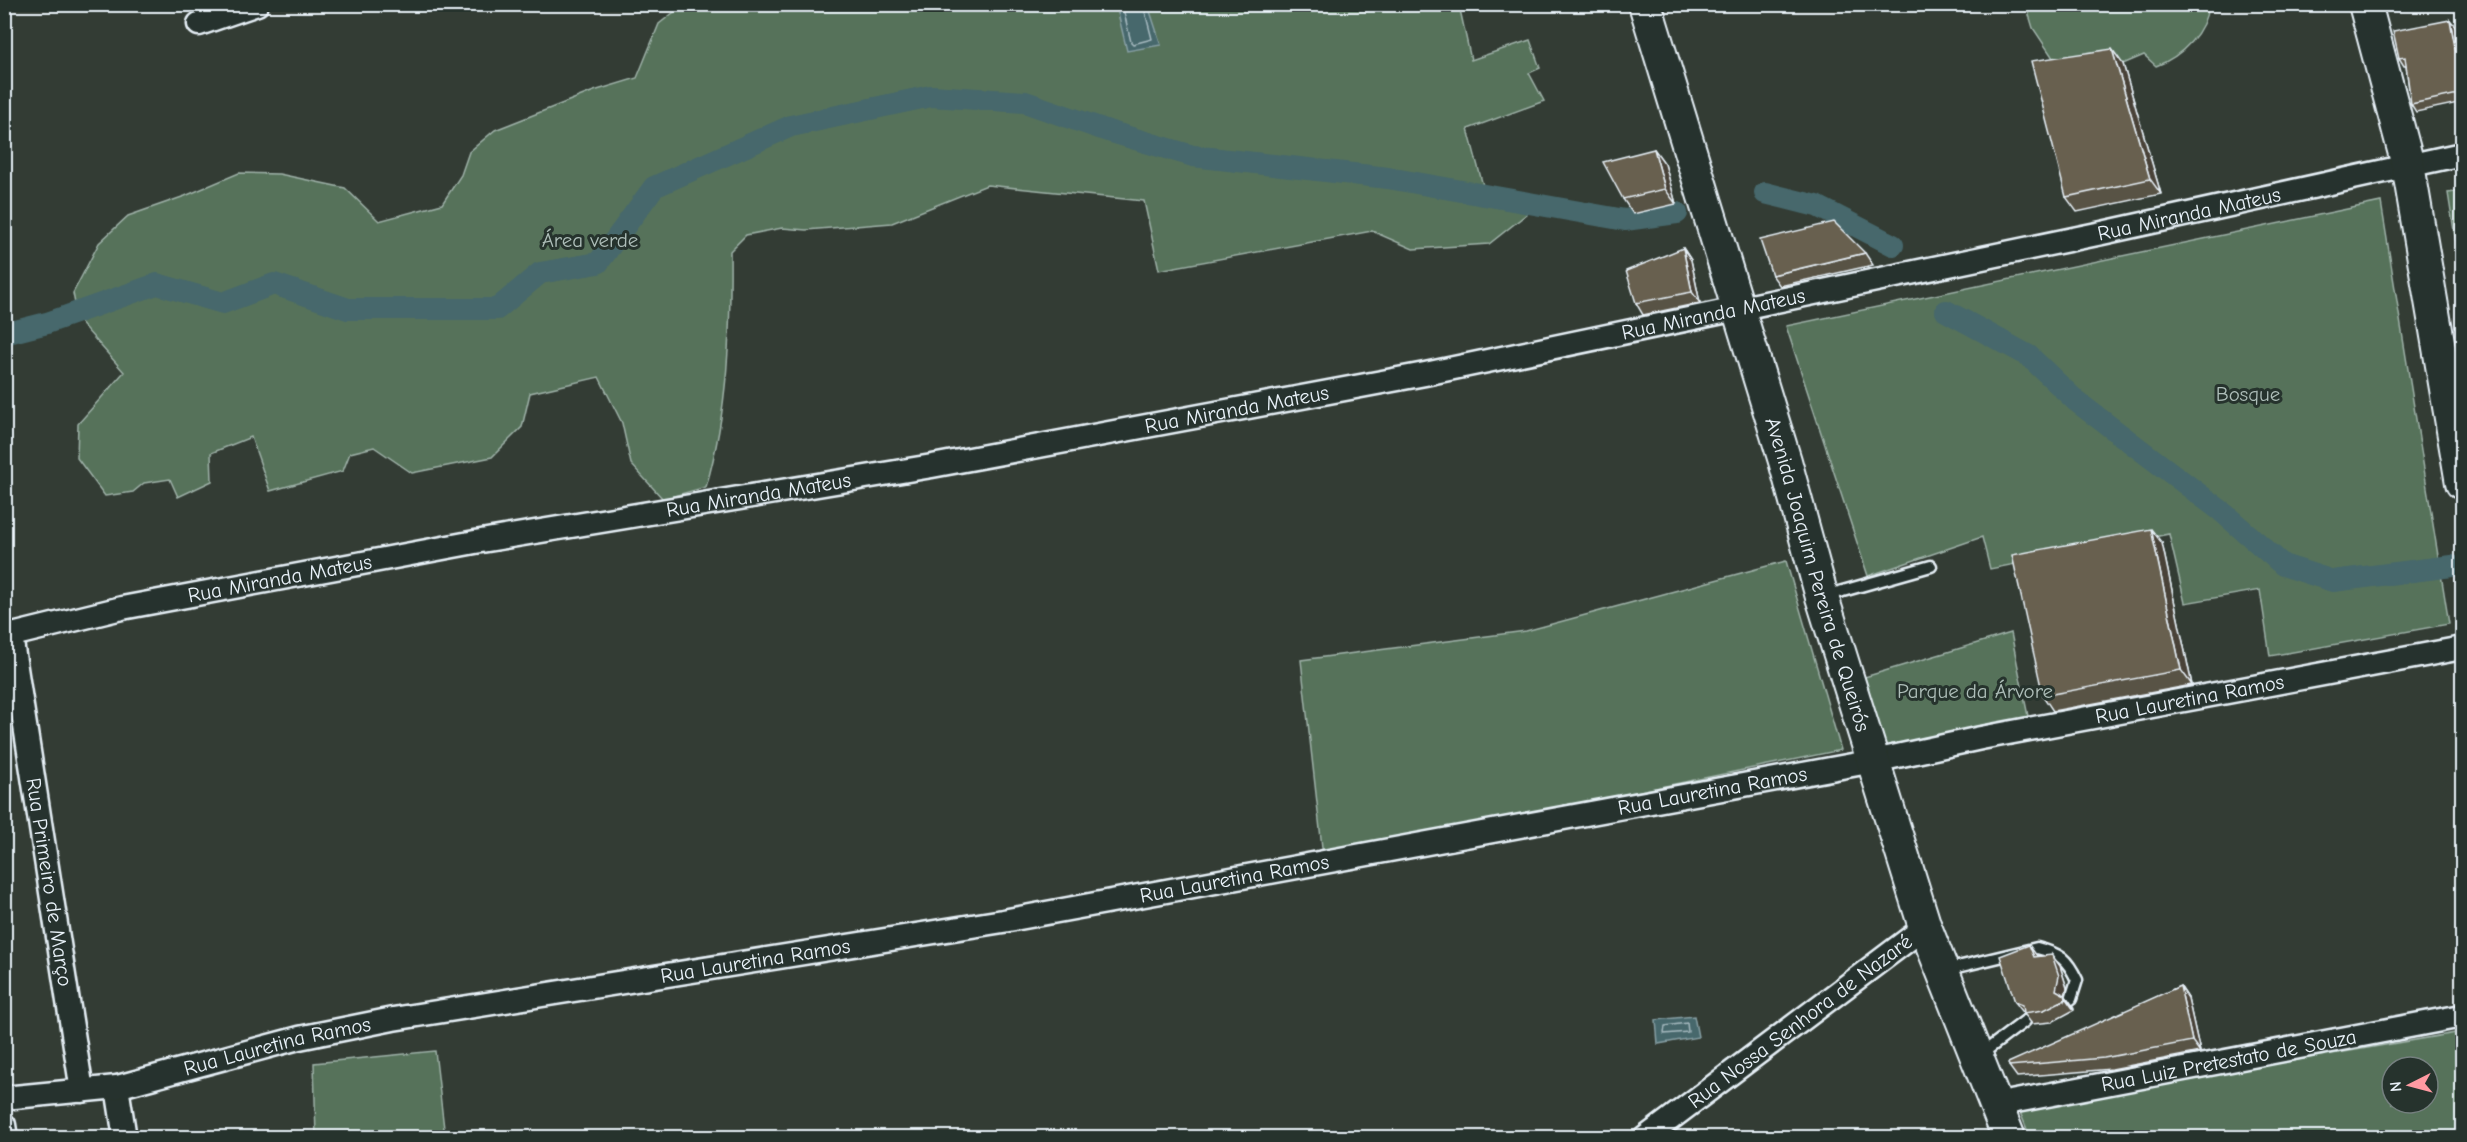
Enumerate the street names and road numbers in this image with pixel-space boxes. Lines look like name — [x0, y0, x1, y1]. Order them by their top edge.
street label: Rua Miranda Mateus — [2095, 182, 2283, 246]
street label: Rua Miranda Mateus — [1620, 283, 1807, 345]
street label: Rua Miranda Mateus — [1143, 380, 1331, 438]
street label: Avenida Joaquim Pereira de Queirós — [1760, 414, 1875, 734]
street label: Rua Miranda Mateus — [664, 468, 853, 522]
street label: Rua Miranda Mateus — [186, 550, 374, 607]
street label: Rua Lauretina Ramos — [2093, 670, 2286, 728]
street label: Rua Lauretina Ramos — [1616, 762, 1809, 820]
street label: Rua Primeiro de Março — [21, 776, 78, 988]
street label: Rua Lauretina Ramos — [1138, 849, 1331, 908]
street label: Rua Nossa Senhora de Nazaré — [1683, 929, 1917, 1113]
street label: Rua Lauretina Ramos — [659, 934, 852, 988]
street label: Rua Lauretina Ramos — [181, 1012, 373, 1081]
street label: Rua Luiz Pretestato de Souza — [2099, 1024, 2358, 1097]

